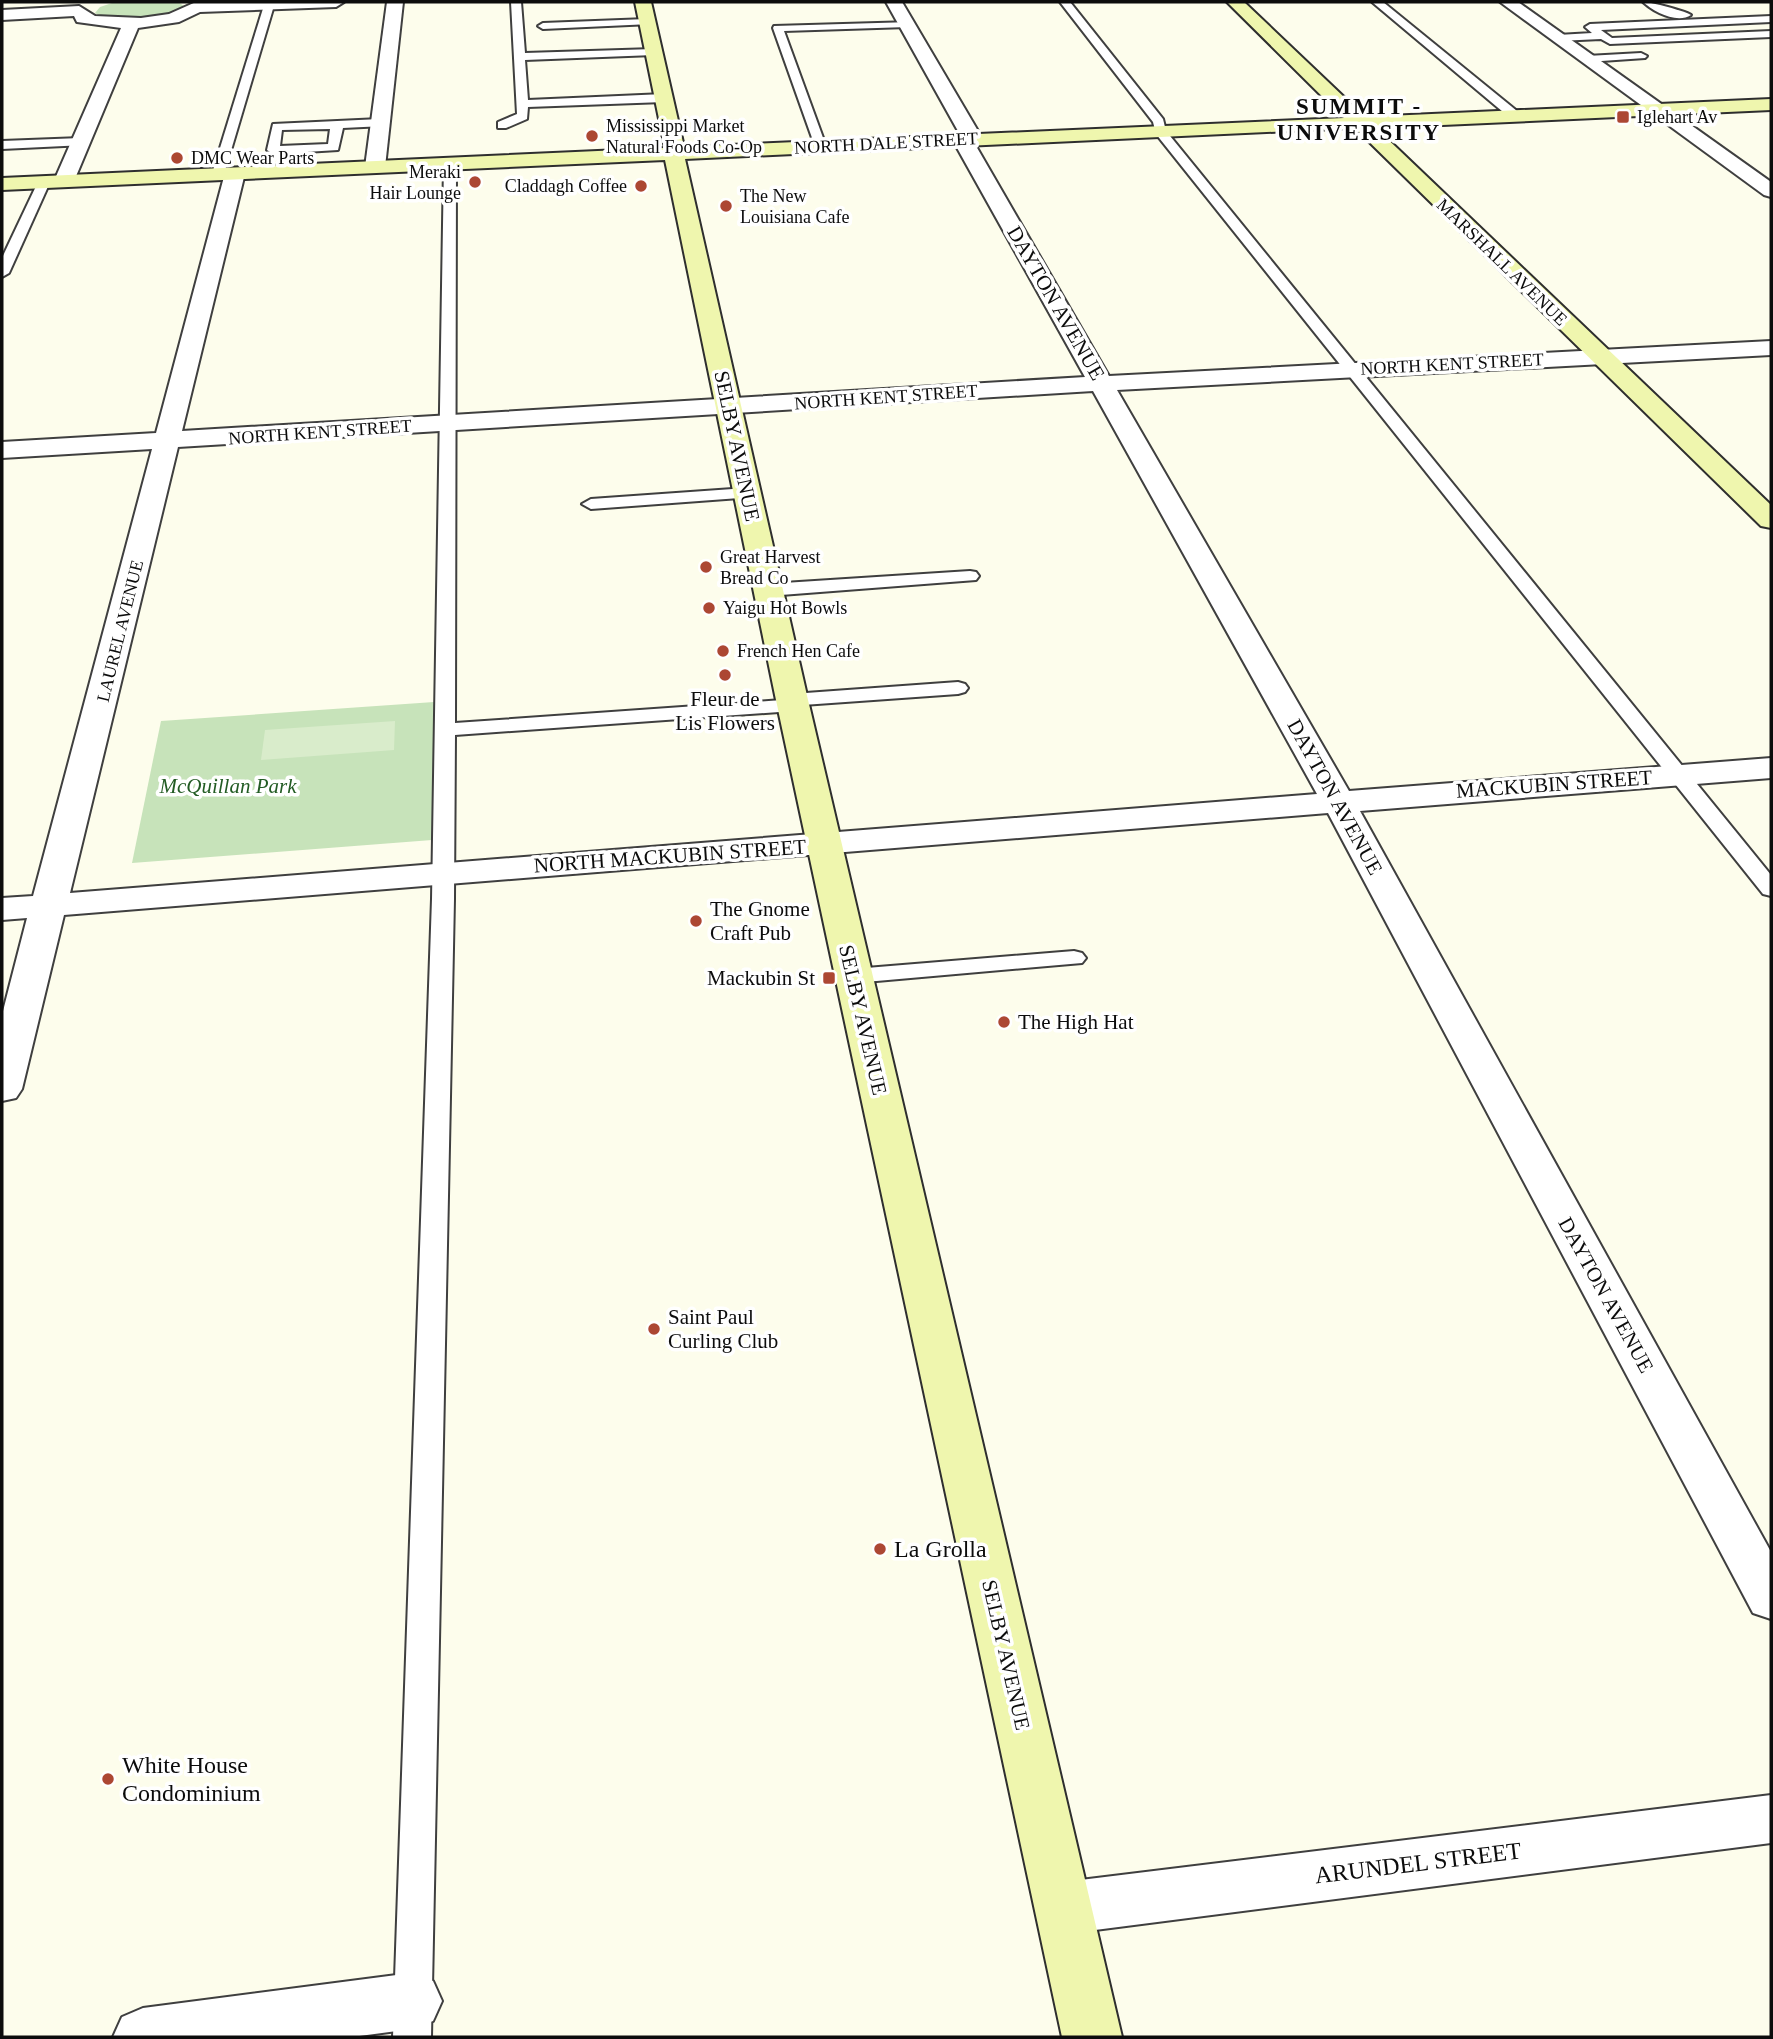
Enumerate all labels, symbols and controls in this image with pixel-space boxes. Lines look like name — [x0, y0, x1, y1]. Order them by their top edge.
district label: SUMMIT - UNIVERSITY — [1277, 94, 1441, 145]
place label: Iglehart Av — [1637, 107, 1717, 127]
marker: Iglehart Av — [1615, 109, 1631, 125]
place label: Mississippi Market Natural Foods Co-Op — [606, 116, 762, 157]
marker: Mississippi Market Natural Foods Co-Op — [584, 128, 600, 144]
street label: NORTH DALE STREET — [794, 128, 978, 158]
place label: DMC Wear Parts — [191, 148, 314, 168]
marker: DMC Wear Parts — [169, 150, 185, 166]
place label: Meraki Hair Lounge — [370, 162, 461, 203]
marker: Meraki Hair Lounge — [467, 174, 483, 190]
place label: Claddagh Coffee — [505, 176, 627, 196]
marker: Claddagh Coffee — [633, 178, 649, 194]
place label: The New Louisiana Cafe — [740, 186, 849, 227]
street label: MARSHALL AVENUE — [1433, 195, 1571, 329]
marker: The New Louisiana Cafe — [718, 198, 734, 214]
street label: DAYTON AVENUE — [1002, 222, 1110, 384]
street label: NORTH KENT STREET — [1360, 349, 1544, 379]
street label: SELBY AVENUE — [709, 368, 765, 524]
street label: NORTH KENT STREET — [794, 381, 978, 413]
street label: NORTH KENT STREET — [228, 416, 412, 448]
place label: Great Harvest Bread Co — [720, 547, 820, 588]
street label: LAUREL AVENUE — [93, 558, 147, 704]
marker: Great Harvest Bread Co — [698, 559, 714, 575]
place label: Yaigu Hot Bowls — [723, 598, 847, 618]
marker: Yaigu Hot Bowls — [701, 600, 717, 616]
place label: French Hen Cafe — [737, 641, 860, 661]
marker: French Hen Cafe — [715, 643, 731, 659]
marker: Fleur de Lis Flowers — [717, 667, 733, 683]
place label: Fleur de Lis Flowers — [675, 687, 775, 735]
street label: DAYTON AVENUE — [1282, 715, 1388, 879]
street label: MACKUBIN STREET — [1455, 765, 1653, 803]
park label: McQuillan Park — [158, 774, 297, 798]
street label: NORTH MACKUBIN STREET — [533, 834, 807, 877]
place label: The Gnome Craft Pub — [710, 897, 810, 945]
marker: The Gnome Craft Pub — [688, 913, 704, 929]
street label: SELBY AVENUE — [834, 943, 892, 1097]
place label: Mackubin St — [707, 966, 815, 990]
marker: Mackubin St — [821, 970, 837, 986]
place label: The High Hat — [1018, 1010, 1134, 1034]
marker: The High Hat — [996, 1014, 1012, 1030]
street label: DAYTON AVENUE — [1553, 1213, 1659, 1377]
place label: Saint Paul Curling Club — [668, 1305, 778, 1353]
marker: Saint Paul Curling Club — [646, 1321, 662, 1337]
place label: La Grolla — [894, 1536, 987, 1562]
marker: La Grolla — [872, 1541, 888, 1557]
street label: SELBY AVENUE — [977, 1578, 1035, 1732]
place label: White House Condominium — [122, 1752, 261, 1806]
marker: White House Condominium — [100, 1771, 116, 1787]
street label: ARUNDEL STREET — [1313, 1837, 1523, 1889]

